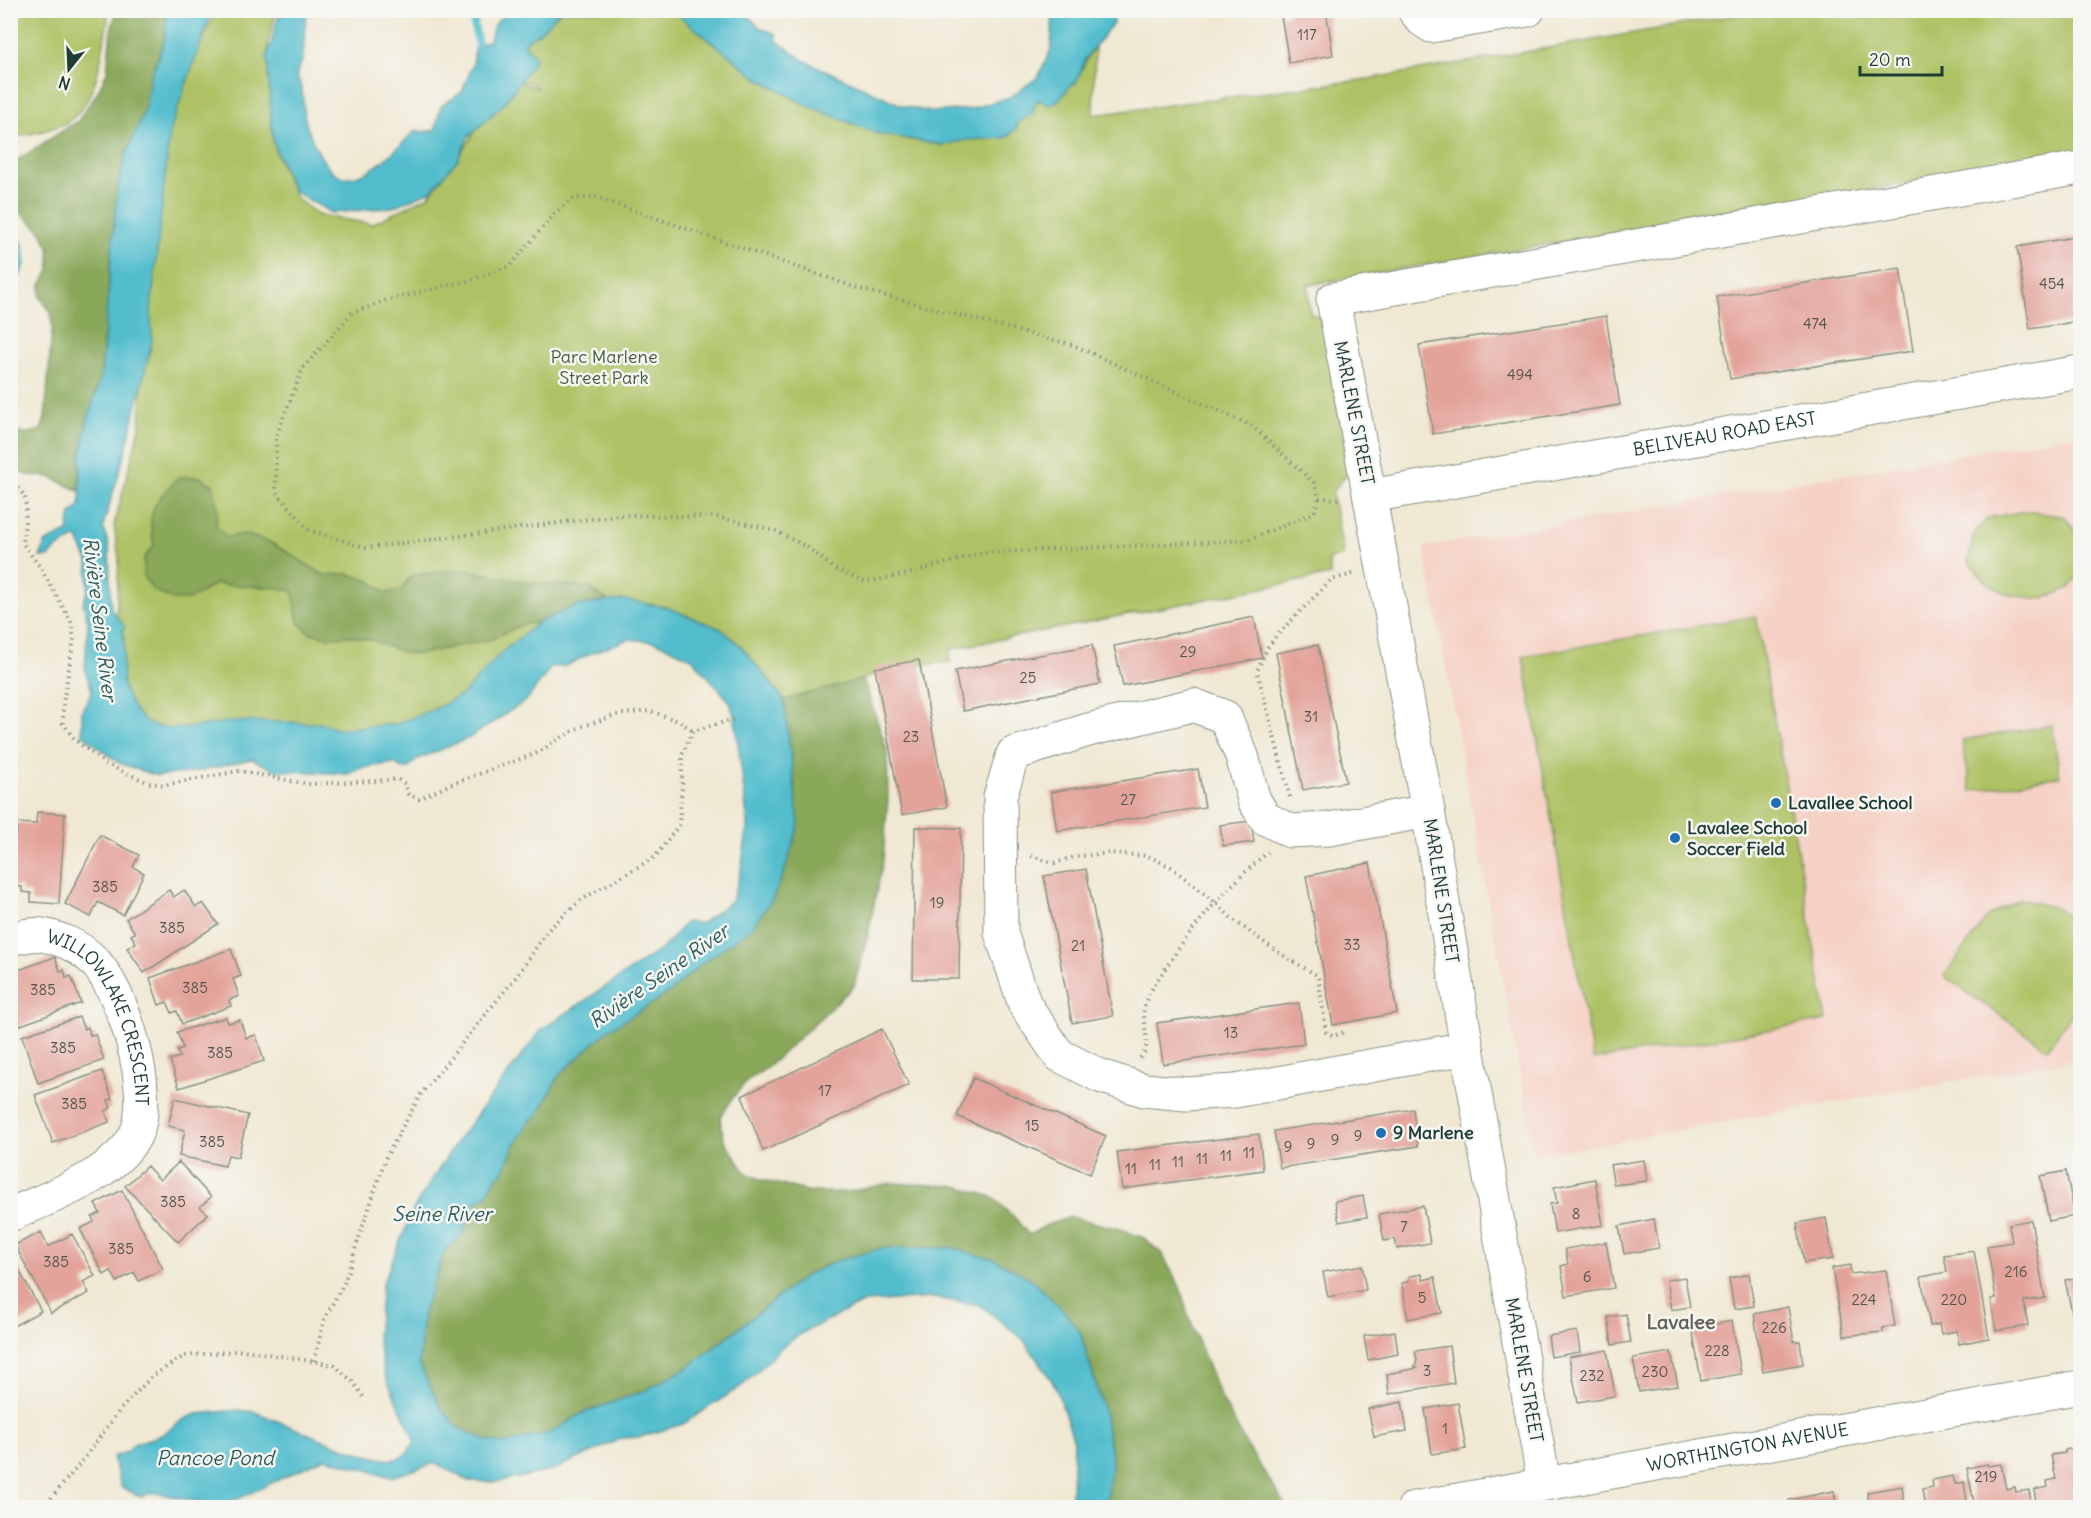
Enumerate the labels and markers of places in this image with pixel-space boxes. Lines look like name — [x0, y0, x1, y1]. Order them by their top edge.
place label: Lavallee School — [1788, 791, 1912, 814]
marker: Lavallee School — [1769, 796, 1783, 810]
place label: Lavalee School Soccer Field — [1687, 816, 1807, 860]
marker: Lavalee School Soccer Field — [1668, 831, 1682, 845]
place label: 9 Marlene — [1393, 1121, 1474, 1144]
marker: 9 Marlene — [1374, 1126, 1388, 1140]

